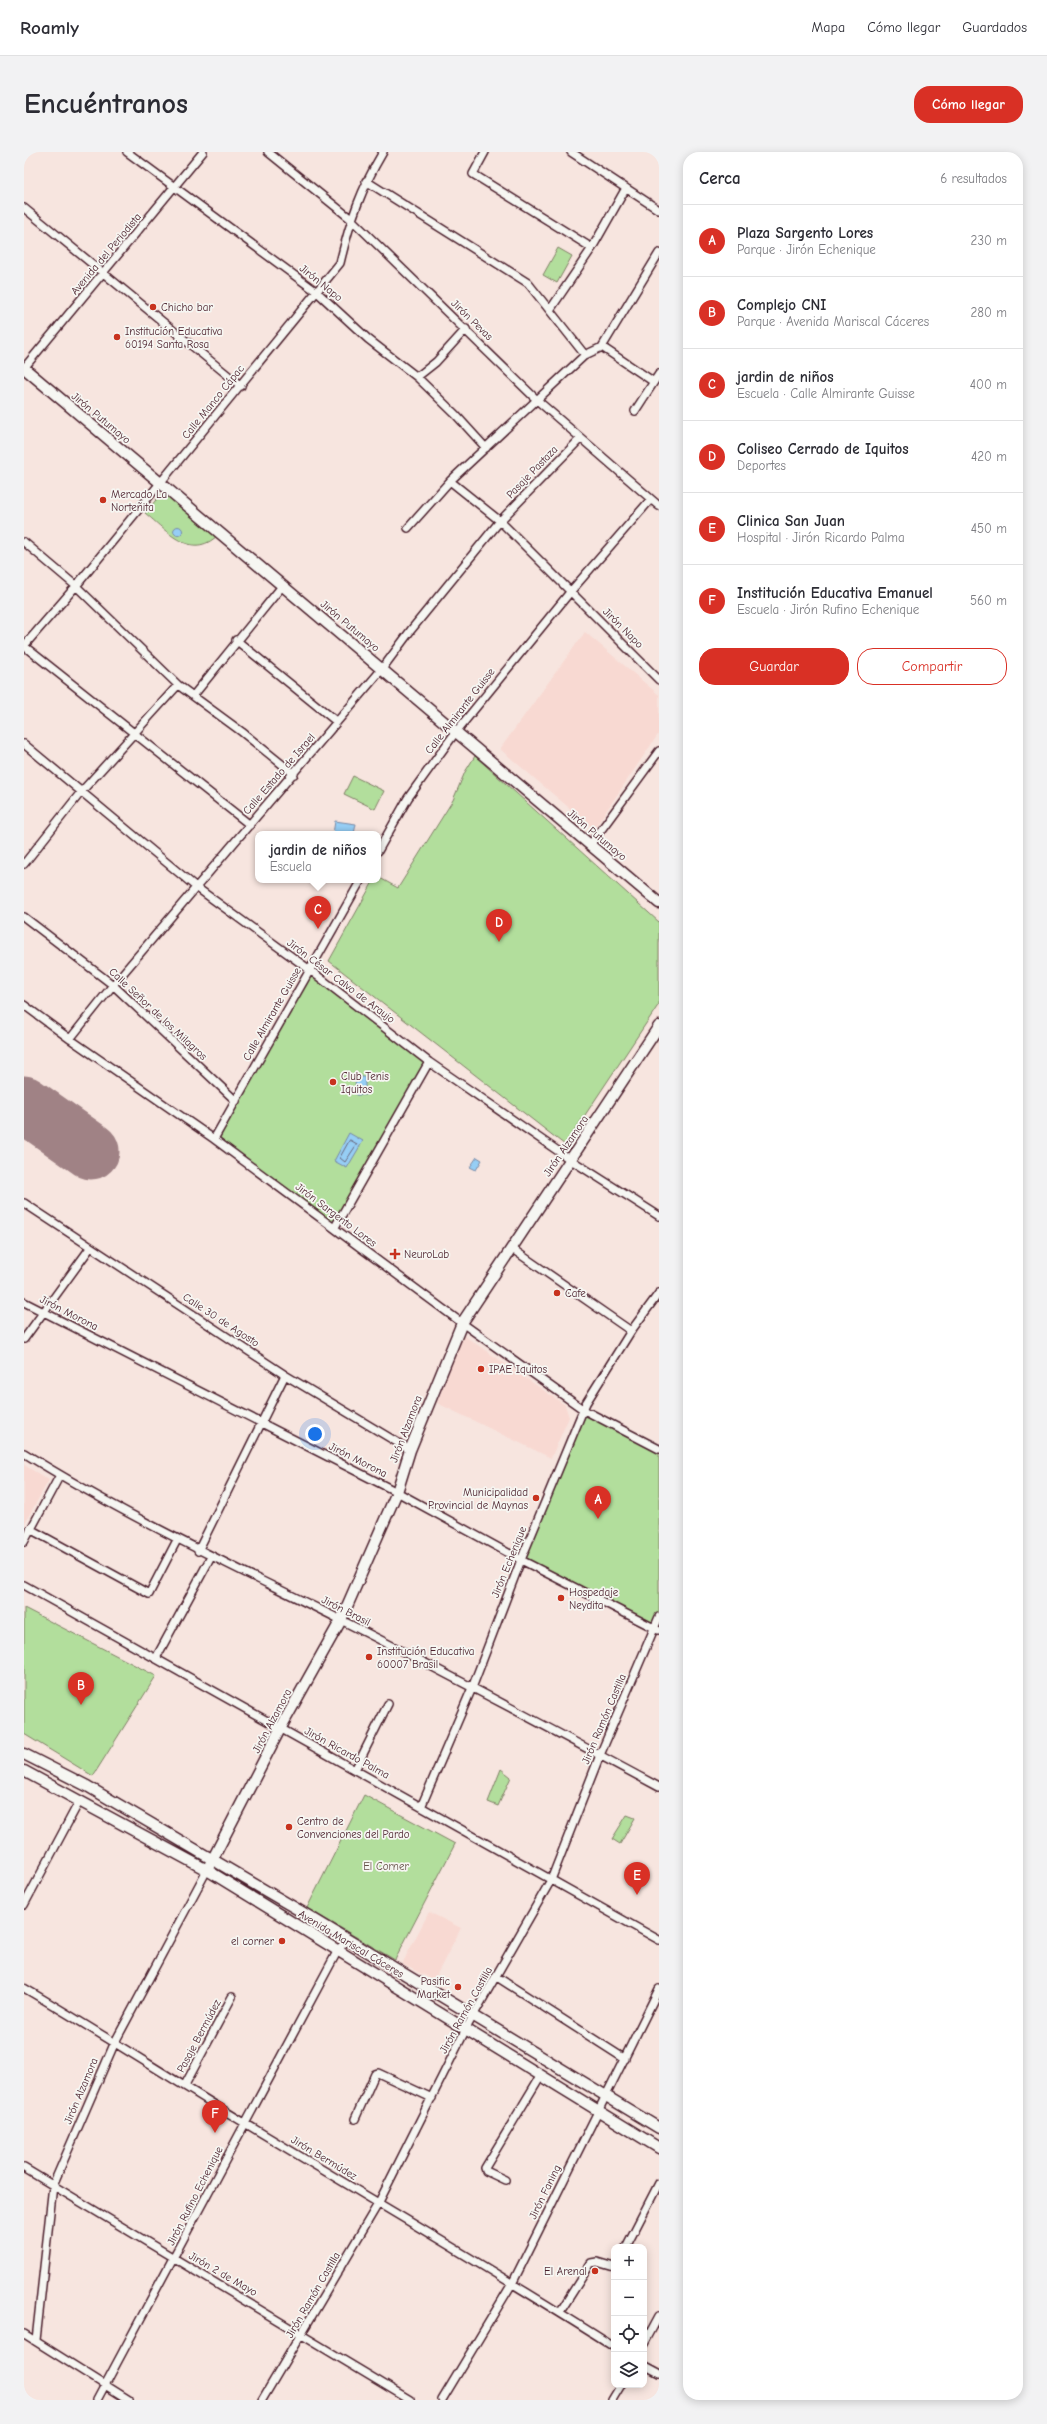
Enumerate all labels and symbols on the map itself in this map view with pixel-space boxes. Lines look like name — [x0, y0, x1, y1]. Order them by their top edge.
street label: Avenida del Periodista — [68, 210, 144, 298]
street label: Jirón Napo — [297, 262, 345, 304]
street label: Jirón Pevas — [448, 297, 496, 343]
place label: Chicho bar — [161, 301, 213, 314]
marker: Chicho bar — [148, 302, 158, 312]
place label: Institución Educativa 60194 Santa Rosa — [125, 325, 223, 351]
marker: Institución Educativa 60194 Santa Rosa — [112, 332, 122, 342]
street label: Calle Manco Cápac — [179, 362, 247, 442]
street label: Jirón Putumayo — [69, 390, 133, 447]
street label: Pasaje Pastaza — [504, 443, 560, 501]
place label: Mercado La Norteñita — [111, 488, 167, 514]
marker: Mercado La Norteñita — [98, 495, 108, 505]
street label: Jirón Putumayo — [318, 598, 382, 655]
street label: Jirón Napo — [600, 605, 646, 651]
street label: Calle Almirante Guisse — [422, 665, 498, 757]
street label: Calle Estado de Israel — [240, 731, 318, 817]
street label: Jirón Putumayo — [565, 807, 629, 864]
pin: C — [305, 896, 331, 929]
pin: D — [486, 909, 512, 942]
street label: Jirón César Calvo de Araujo — [285, 936, 398, 1026]
street label: Calle Señor de los Milagros — [106, 965, 210, 1063]
street label: Calle Almirante Guisse — [240, 965, 304, 1063]
place label: Club Tenis Iquitos — [341, 1070, 389, 1096]
marker: Club Tenis Iquitos — [328, 1077, 338, 1087]
street label: Jirón Alzamora — [541, 1113, 591, 1179]
street label: Jirón Sargento Lores — [293, 1180, 379, 1250]
marker: NeuroLab — [389, 1248, 401, 1260]
place label: NeuroLab — [404, 1248, 449, 1261]
place label: Cafe — [565, 1287, 586, 1300]
marker: Cafe — [552, 1288, 562, 1298]
street label: Calle 30 de Agosto — [180, 1290, 262, 1350]
street label: Jirón Morona — [38, 1293, 100, 1333]
place label: IPAE Iquitos — [489, 1363, 547, 1376]
marker: IPAE Iquitos — [476, 1364, 486, 1374]
street label: Jirón Alzamora — [387, 1394, 425, 1464]
your location — [305, 1424, 325, 1444]
street label: Jirón Morona — [327, 1440, 389, 1480]
place label: Municipalidad Provincial de Maynas — [428, 1486, 528, 1512]
pin: A — [585, 1486, 611, 1519]
marker: Municipalidad Provincial de Maynas — [531, 1493, 541, 1503]
street label: Jirón Echenique — [489, 1524, 529, 1600]
place label: Hospedaje Neydita — [569, 1586, 619, 1612]
street label: Jirón Brasil — [319, 1593, 373, 1629]
marker: Hospedaje Neydita — [556, 1593, 566, 1603]
place label: Institución Educativa 60007 Brasil — [377, 1645, 475, 1671]
marker: Institución Educativa 60007 Brasil — [364, 1652, 374, 1662]
pin: B — [68, 1672, 94, 1705]
street label: Jirón Ramón Castilla — [579, 1672, 629, 1766]
street label: Jirón Alzamora — [250, 1687, 294, 1755]
street label: Jirón Ricardo Palma — [302, 1724, 392, 1782]
place label: Centro de Convenciones del Pardo — [297, 1815, 410, 1841]
marker: Centro de Convenciones del Pardo — [284, 1822, 294, 1832]
park label: El Corner — [363, 1860, 409, 1873]
pin: E — [624, 1862, 650, 1895]
street label: Avenida Mariscal Cáceres — [296, 1907, 407, 1981]
place label: el corner — [231, 1935, 275, 1948]
marker: el corner — [277, 1936, 287, 1946]
street label: Jirón Ramón Castilla — [437, 1964, 495, 2056]
place label: Pasific Market — [417, 1975, 451, 2001]
marker: Pasific Market — [453, 1982, 463, 1992]
street label: Pasaje Bermúdez — [174, 1997, 224, 2075]
street label: Jirón Alzamora — [61, 2056, 101, 2126]
pin: F — [202, 2100, 228, 2133]
street label: Jirón Bermúdez — [289, 2133, 360, 2183]
street label: Jirón Rufino Echenique — [164, 2144, 226, 2248]
street label: Jirón Faning — [526, 2163, 564, 2221]
street label: Jirón 2 de Mayo — [186, 2249, 260, 2299]
street label: Jirón Ramón Castilla — [283, 2250, 343, 2340]
place label: El Arenal — [544, 2265, 587, 2278]
marker: El Arenal — [590, 2266, 600, 2276]

